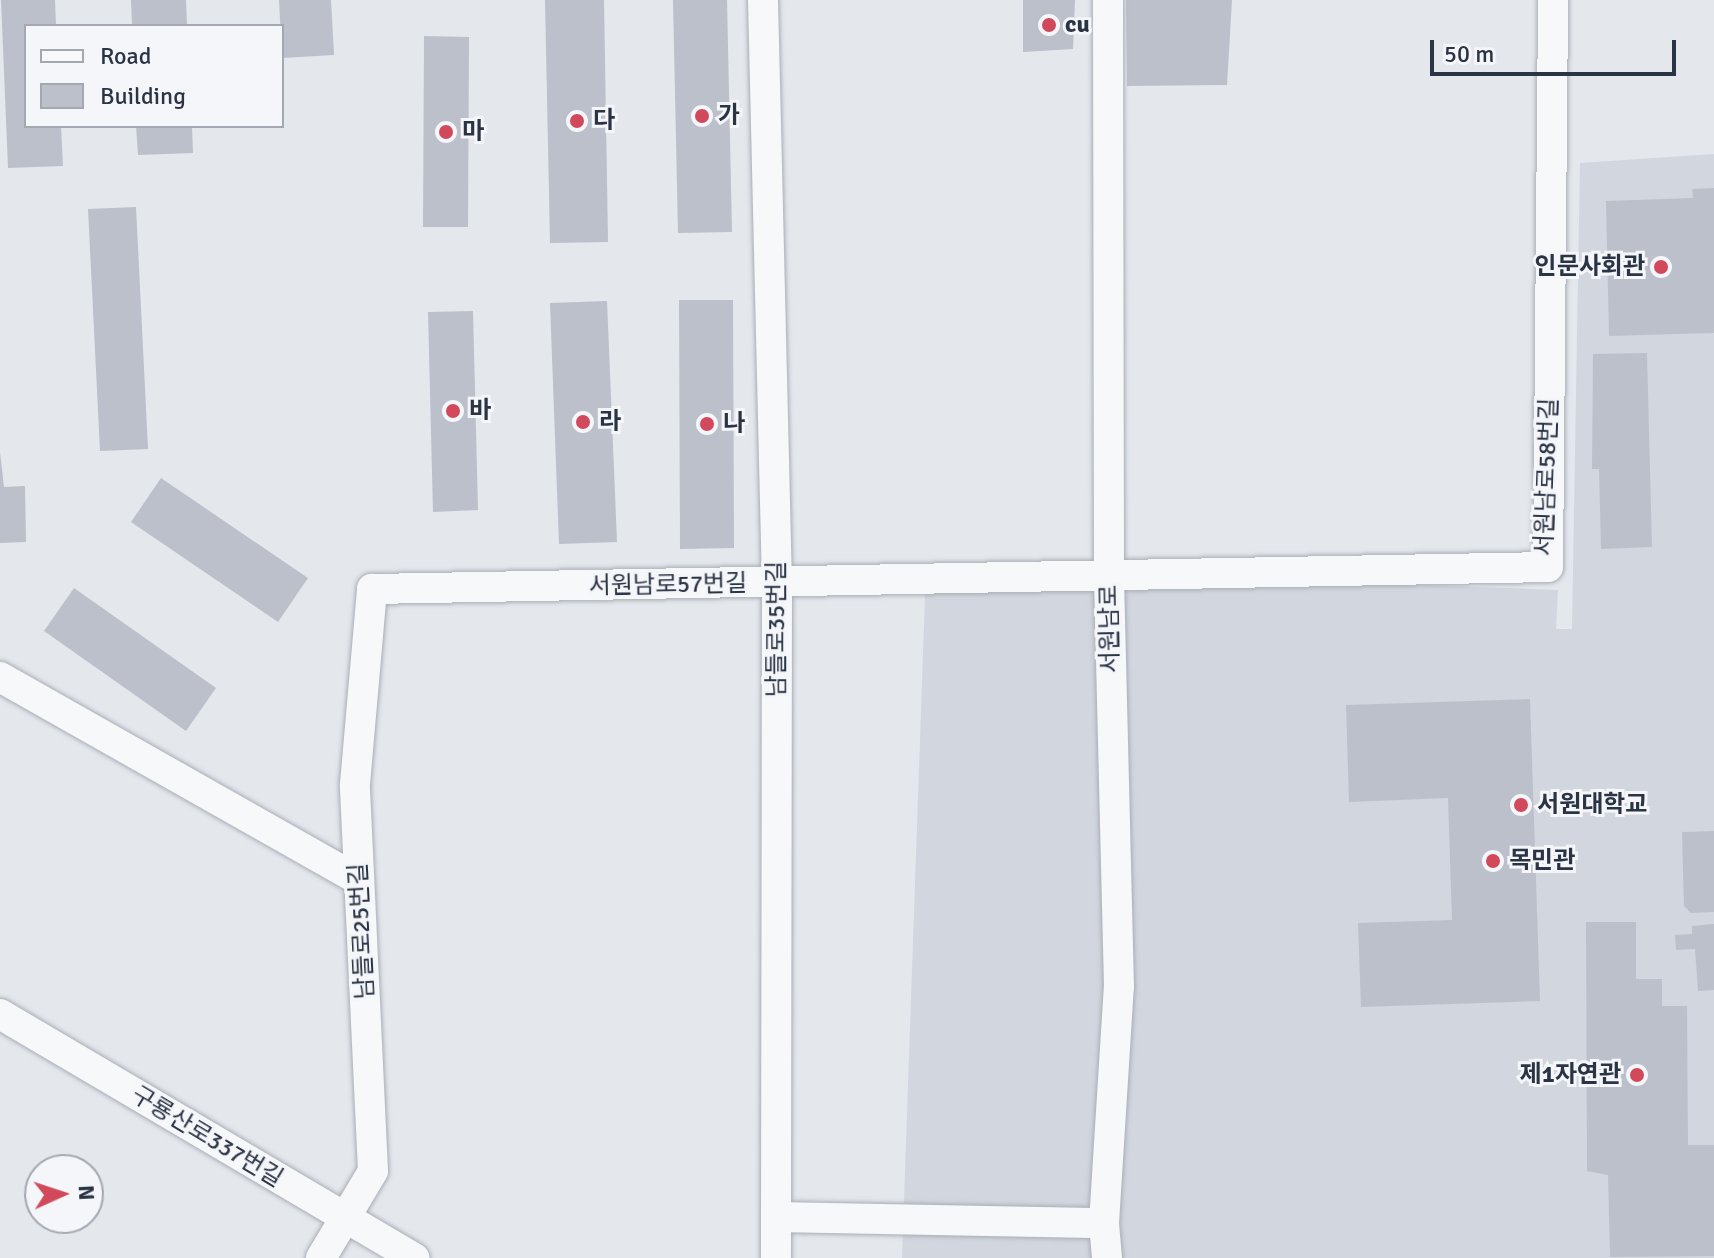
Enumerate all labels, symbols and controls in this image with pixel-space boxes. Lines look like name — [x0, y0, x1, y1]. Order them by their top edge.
place label: cu — [1065, 11, 1090, 39]
marker: cu — [1040, 16, 1058, 34]
legend — [24, 24, 284, 128]
scale bar — [1434, 24, 1680, 74]
text: 50 m — [1444, 39, 1494, 69]
text: Road — [100, 41, 151, 71]
text: Building — [100, 81, 186, 111]
place label: 가 — [718, 102, 740, 130]
place label: 다 — [593, 107, 615, 135]
marker: 가 — [693, 107, 711, 125]
marker: 다 — [568, 112, 586, 130]
place label: 마 — [462, 118, 484, 146]
marker: 마 — [437, 123, 455, 141]
place label: 인문사회관 — [1535, 253, 1645, 281]
marker: 인문사회관 — [1652, 258, 1670, 276]
place label: 바 — [469, 397, 491, 425]
street label: 서원남로58번길 — [1530, 397, 1564, 557]
marker: 바 — [444, 402, 462, 420]
place label: 라 — [599, 408, 621, 436]
place label: 나 — [723, 410, 745, 438]
marker: 라 — [574, 413, 592, 431]
marker: 나 — [698, 415, 716, 433]
street label: 남들로35번길 — [763, 561, 791, 697]
street label: 서원남로57번길 — [589, 569, 747, 601]
street label: 서원남로 — [1095, 585, 1125, 673]
place label: 서원대학교 — [1537, 791, 1647, 819]
marker: 서원대학교 — [1512, 796, 1530, 814]
place label: 목민관 — [1509, 847, 1575, 875]
marker: 목민관 — [1484, 852, 1502, 870]
street label: 남들로25번길 — [344, 862, 380, 1000]
place label: 제1자연관 — [1520, 1061, 1621, 1089]
marker: 제1자연관 — [1628, 1066, 1646, 1084]
street label: 구룡산로337번길 — [126, 1081, 288, 1193]
north arrow — [24, 1154, 104, 1234]
text: N — [73, 1184, 100, 1201]

